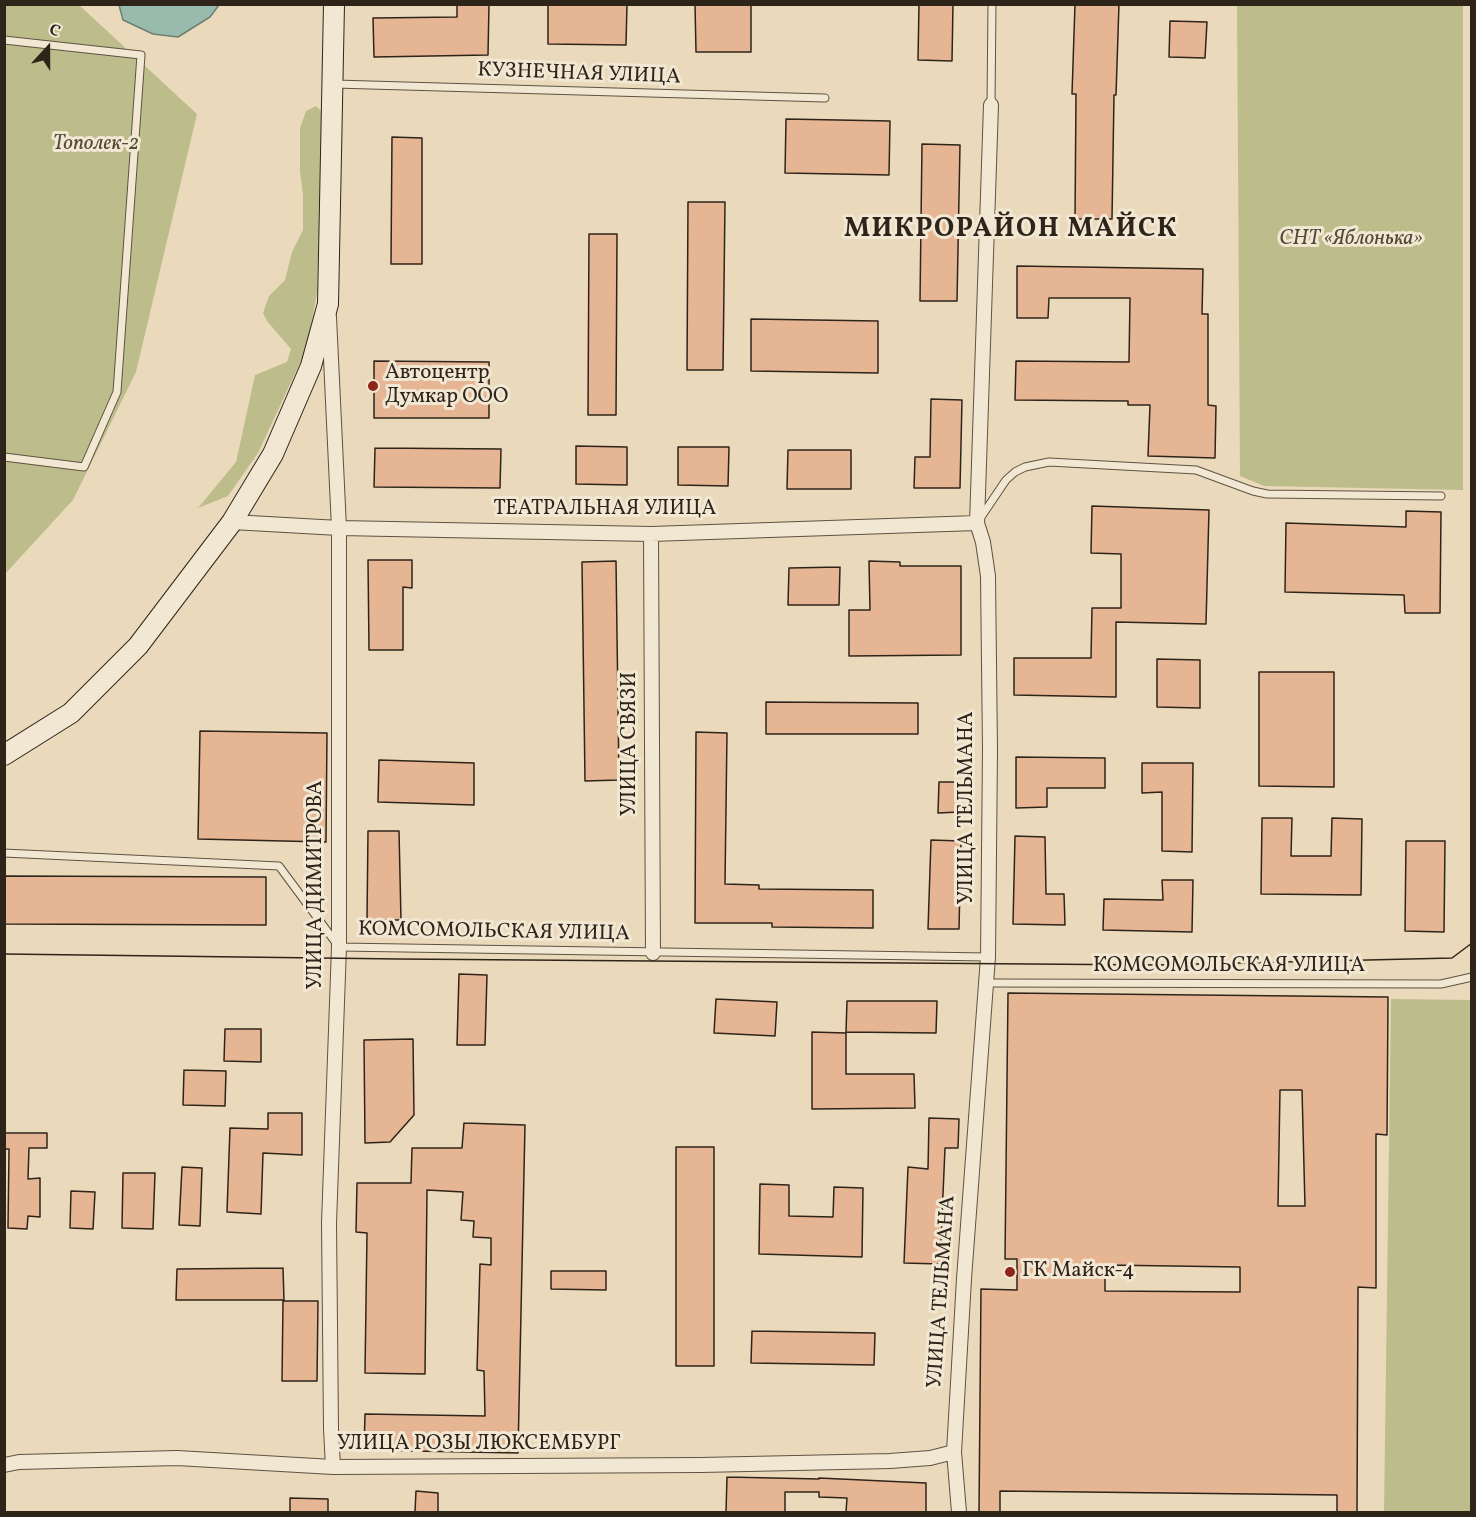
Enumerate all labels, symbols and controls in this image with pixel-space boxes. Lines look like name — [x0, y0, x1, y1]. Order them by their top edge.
north arrow — [18, 18, 78, 78]
text: С — [46, 19, 63, 43]
street label: КУЗНЕЧНАЯ УЛИЦА — [477, 59, 681, 91]
park label: Тополек-2 — [53, 132, 139, 158]
district label: МИКРОРАЙОН МАЙСК — [844, 215, 1178, 247]
park label: СНТ «Яблонька» — [1279, 227, 1423, 253]
place label: Автоцентр Думкар ООО — [385, 361, 508, 411]
marker: Автоцентр Думкар ООО — [366, 379, 380, 393]
street label: ТЕАТРАЛЬНАЯ УЛИЦА — [494, 497, 716, 523]
street label: УЛИЦА СВЯЗИ — [618, 672, 644, 816]
street label: УЛИЦА ТЕЛЬМАНА — [955, 712, 981, 904]
street label: УЛИЦА ДИМИТРОВА — [304, 780, 330, 990]
street label: КОМСОМОЛЬСКАЯ УЛИЦА — [358, 918, 630, 948]
street label: КОМСОМОЛЬСКАЯ УЛИЦА — [1093, 954, 1365, 980]
street label: УЛИЦА ТЕЛЬМАНА — [924, 1195, 962, 1389]
place label: ГК Майск-4 — [1022, 1259, 1134, 1285]
marker: ГК Майск-4 — [1003, 1265, 1017, 1279]
street label: УЛИЦА РОЗЫ ЛЮКСЕМБУРГ — [337, 1432, 621, 1458]

